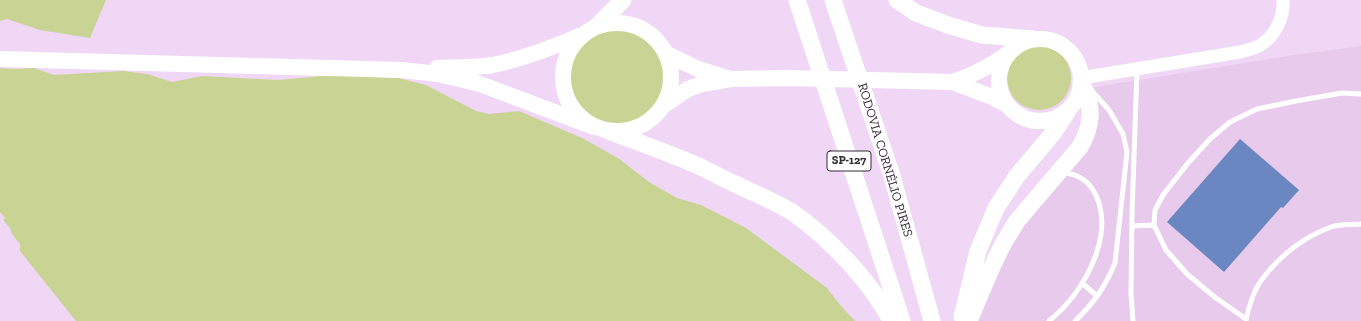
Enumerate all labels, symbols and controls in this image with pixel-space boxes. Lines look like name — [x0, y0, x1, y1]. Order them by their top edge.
street label: RODOVIA CORNÉLIO PIRES — [854, 81, 916, 239]
road number: SP-127 — [827, 151, 871, 171]

